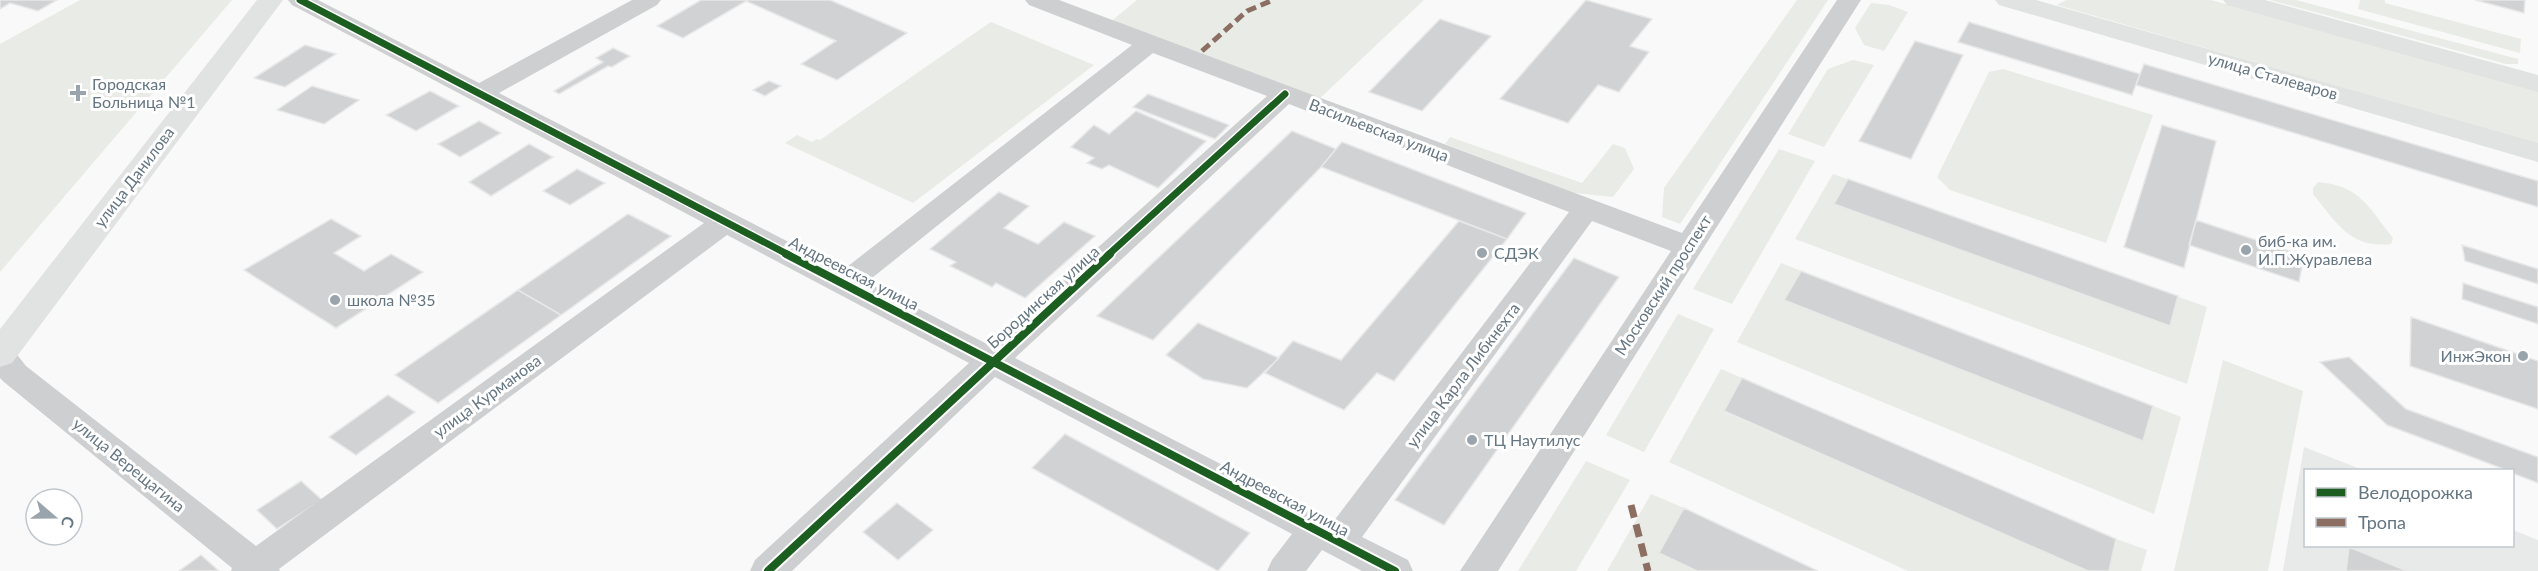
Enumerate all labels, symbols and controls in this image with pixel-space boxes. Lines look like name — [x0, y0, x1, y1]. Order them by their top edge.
street label: улица Сталеваров — [2206, 48, 2340, 103]
place label: Городская Больница №1 — [92, 74, 195, 111]
marker: Городская Больница №1 — [69, 84, 87, 102]
street label: Васильевская улица — [1307, 94, 1452, 165]
street label: улица Данилова — [90, 123, 178, 231]
street label: Московский проспект — [1610, 211, 1715, 358]
place label: биб-ка им. И.П.Журавлева — [2258, 231, 2372, 268]
street label: Андреевская улица — [786, 232, 922, 313]
street label: Бородинская улица — [983, 241, 1103, 352]
place label: СДЭК — [1494, 243, 1539, 262]
marker: биб-ка им. И.П.Журавлева — [2239, 243, 2253, 257]
marker: СДЭК — [1475, 246, 1489, 260]
place label: школа №35 — [347, 290, 435, 309]
marker: школа №35 — [328, 293, 342, 307]
street label: улица Карла Либкнехта — [1402, 299, 1523, 451]
place label: ИнжЭкон — [2441, 346, 2511, 365]
marker: ИнжЭкон — [2516, 349, 2530, 363]
street label: улица Курманова — [429, 350, 544, 441]
street label: улица Верещагина — [70, 414, 189, 516]
place label: ТЦ Наутилус — [1484, 430, 1581, 449]
marker: ТЦ Наутилус — [1465, 433, 1479, 447]
street label: Андреевская улица — [1218, 456, 1353, 540]
legend — [2304, 469, 2514, 547]
text: Велодорожка — [2358, 481, 2473, 503]
north arrow — [24, 487, 84, 547]
text: Тропа — [2358, 511, 2406, 533]
text: С — [58, 514, 79, 531]

